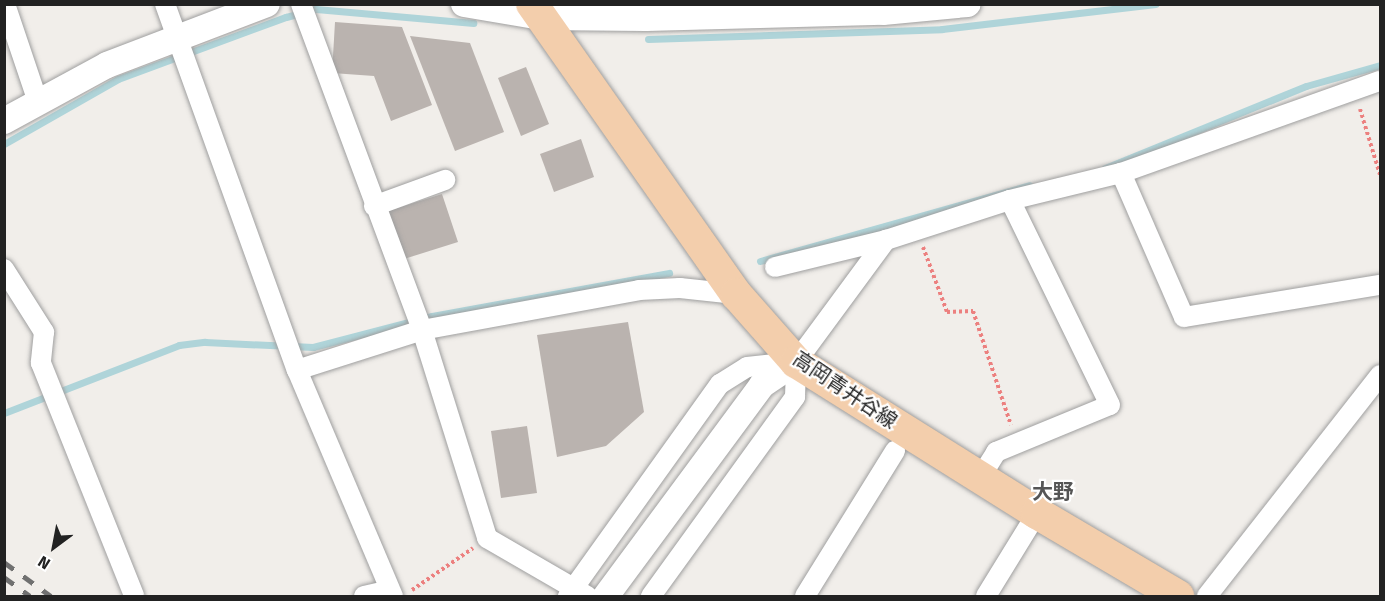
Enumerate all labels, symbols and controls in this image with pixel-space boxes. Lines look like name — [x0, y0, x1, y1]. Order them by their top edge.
street label: 高岡青井谷線 — [789, 347, 901, 433]
district label: 大野 — [1032, 479, 1074, 505]
north arrow — [24, 517, 84, 577]
text: N — [35, 552, 54, 574]

